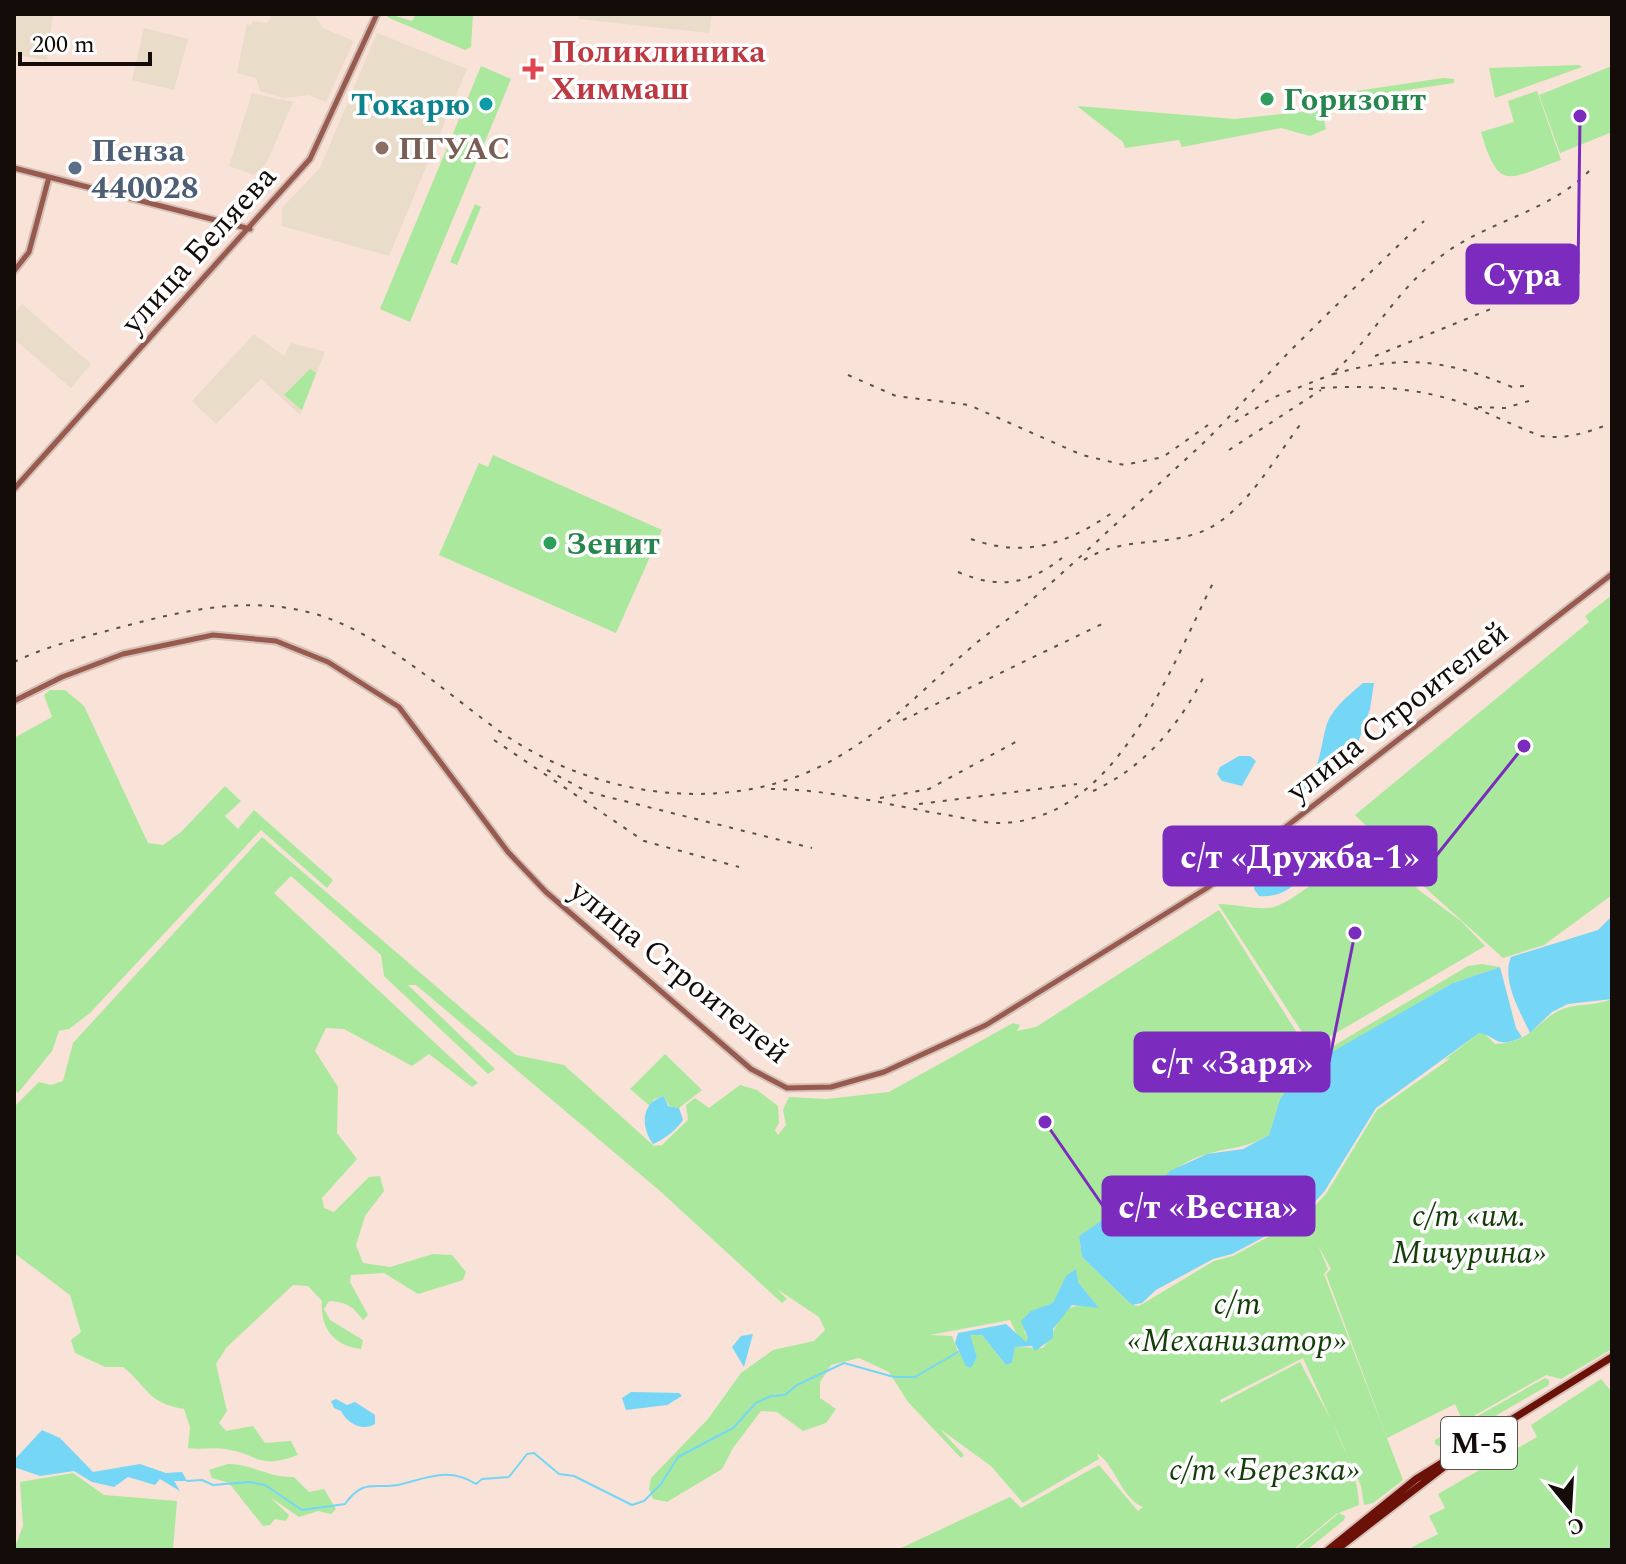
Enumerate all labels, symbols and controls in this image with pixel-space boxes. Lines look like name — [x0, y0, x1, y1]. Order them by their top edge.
scale bar — [20, 16, 150, 66]
text: 200 m — [32, 27, 95, 63]
place label: Поликлиника Химмаш — [551, 28, 766, 114]
marker: Поликлиника Химмаш — [522, 58, 544, 80]
place label: Горизонт — [1283, 76, 1426, 125]
place label: Токарю — [351, 81, 470, 130]
marker: Горизонт — [1258, 90, 1276, 108]
marker: Токарю — [477, 95, 495, 113]
place label: ПГУАС — [398, 125, 510, 174]
place label: Пенза 440028 — [91, 127, 199, 213]
marker: ПГУАС — [373, 139, 391, 157]
street label: улица Беляева — [109, 154, 289, 346]
marker: Пенза 440028 — [66, 159, 84, 177]
callout: Сура — [1467, 245, 1578, 303]
text: Сура — [1483, 250, 1562, 302]
place label: Зенит — [566, 520, 660, 569]
marker: Зенит — [541, 534, 559, 552]
street label: улица Строителей — [1275, 609, 1520, 816]
callout: с/т «Дружба-1» — [1164, 827, 1436, 885]
text: с/т «Дружба-1» — [1180, 832, 1420, 884]
street label: улица Строителей — [558, 867, 800, 1076]
callout: с/т «Заря» — [1135, 1033, 1329, 1091]
text: с/т «Заря» — [1151, 1038, 1313, 1090]
callout: с/т «Весна» — [1103, 1177, 1314, 1235]
text: с/т «Весна» — [1118, 1182, 1298, 1234]
park label: с/т «им. Мичурина» — [1392, 1192, 1546, 1278]
park label: с/т «Механизатор» — [1128, 1280, 1346, 1366]
road number: М-5 — [1441, 1417, 1517, 1469]
park label: с/т «Березка» — [1169, 1446, 1359, 1495]
north arrow — [1530, 1468, 1610, 1548]
text: С — [1563, 1507, 1588, 1544]

